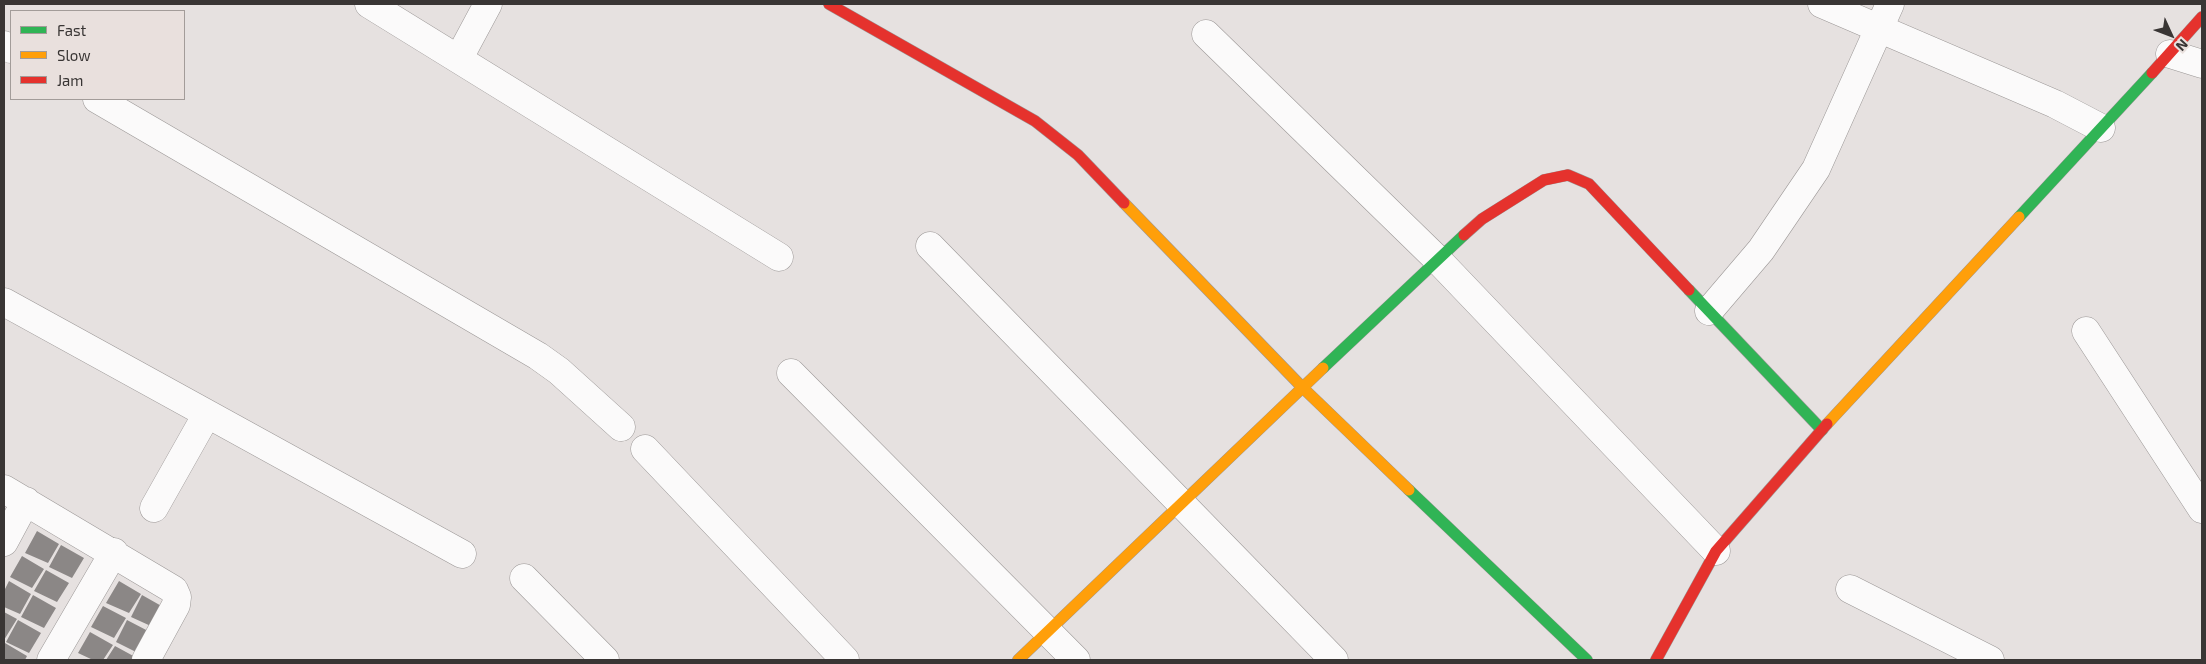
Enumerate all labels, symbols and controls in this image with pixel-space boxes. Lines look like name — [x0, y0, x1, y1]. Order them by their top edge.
legend — [10, 10, 185, 100]
north arrow — [2146, 10, 2196, 60]
text: Fast — [57, 21, 86, 39]
text: N — [2173, 36, 2192, 55]
text: Slow — [57, 46, 91, 64]
text: Jam — [57, 71, 83, 89]

